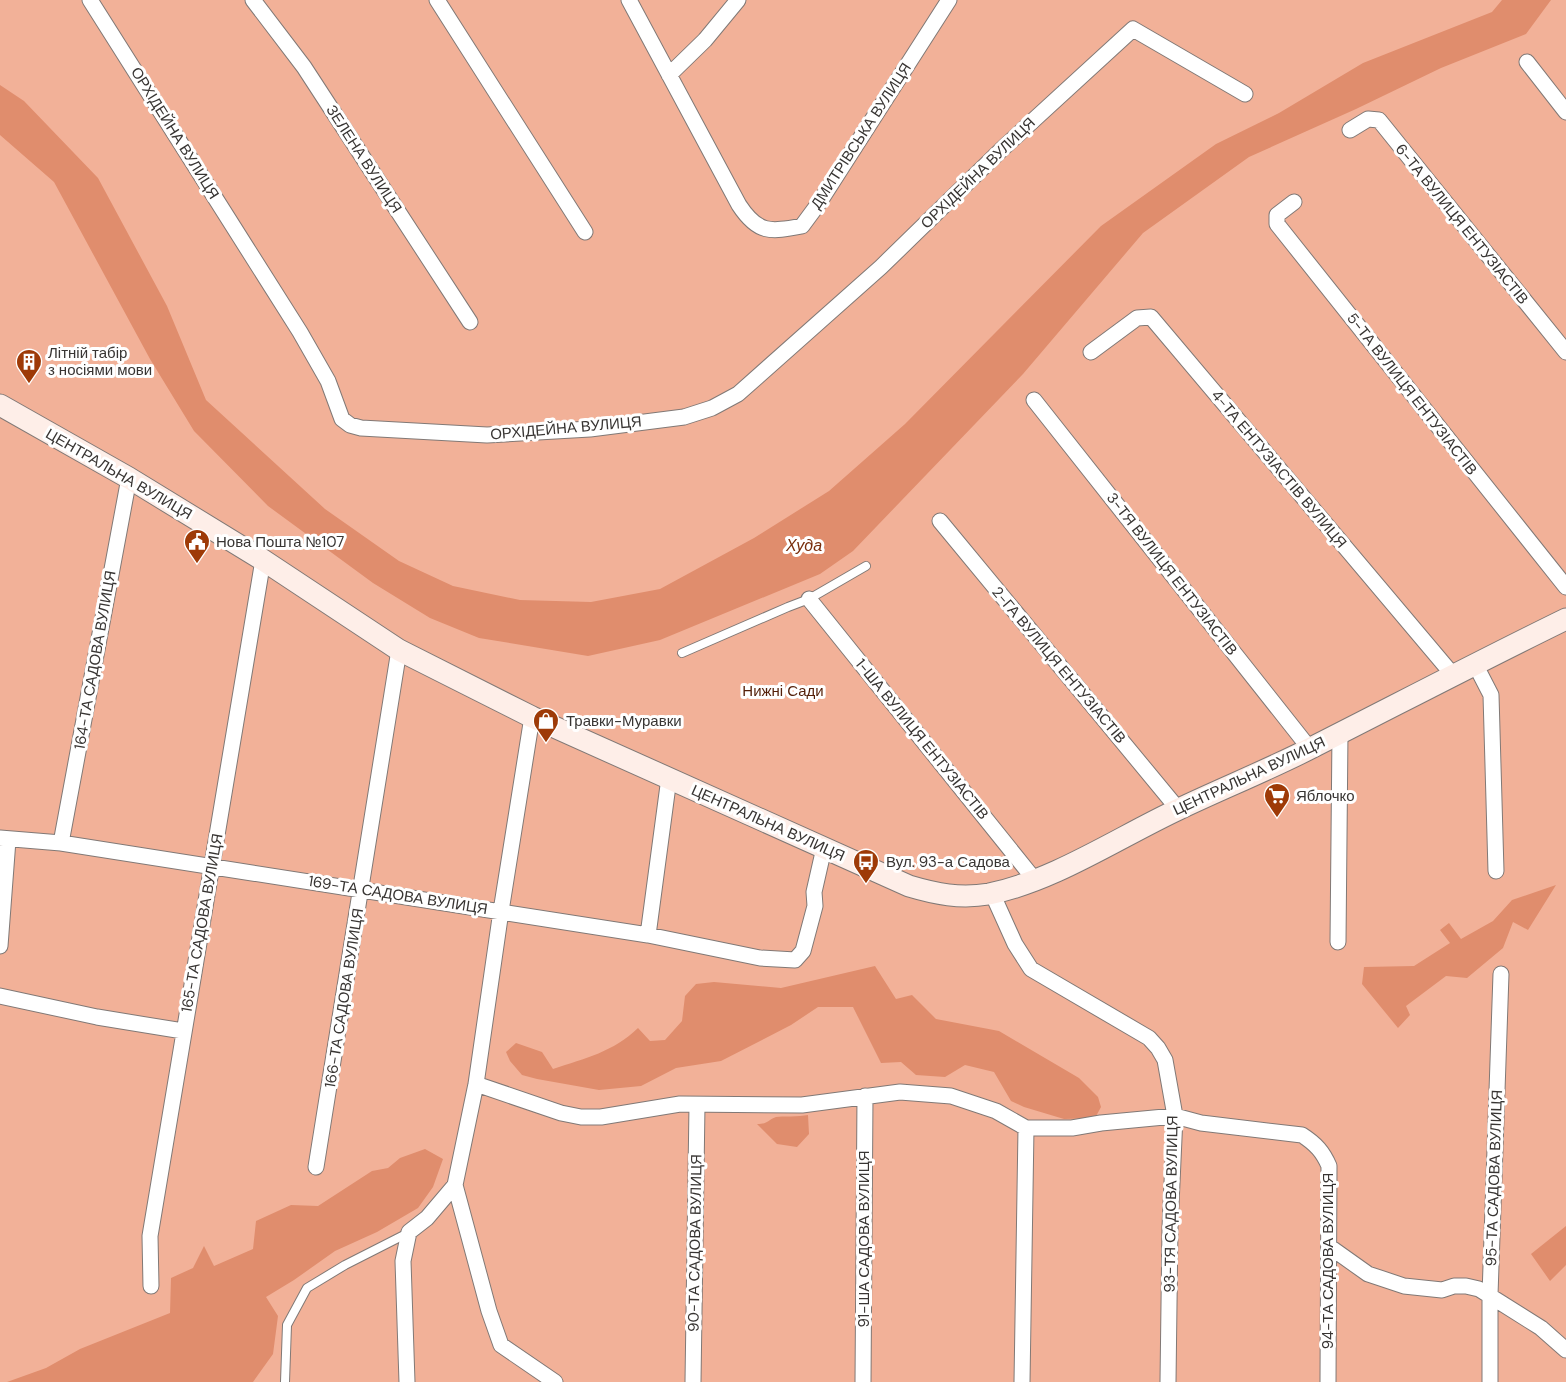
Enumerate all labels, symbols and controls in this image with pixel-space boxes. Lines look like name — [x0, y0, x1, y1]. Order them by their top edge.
street label: ДМИТРІВСЬКА ВУЛИЦЯ — [806, 59, 916, 213]
street label: ОРХІДЕЙНА ВУЛИЦЯ — [126, 63, 224, 203]
street label: ЗЕЛЕНА ВУЛИЦЯ — [322, 101, 406, 217]
street label: ОРХІДЕЙНА ВУЛИЦЯ — [916, 113, 1040, 233]
street label: 6-ТА ВУЛИЦЯ ЕНТУЗІАСТІВ — [1391, 140, 1533, 308]
street label: 5-ТА ВУЛИЦЯ ЕНТУЗІАСТІВ — [1342, 309, 1482, 479]
place label: Літній табір з носіями мови — [48, 343, 152, 380]
building icon: Літній табір з носіями мови — [14, 347, 44, 385]
street label: 4-ТА ЕНТУЗІАСТІВ ВУЛИЦЯ — [1207, 386, 1351, 552]
street label: ОРХІДЕЙНА ВУЛИЦЯ — [489, 411, 643, 445]
street label: ЦЕНТРАЛЬНА ВУЛИЦЯ — [42, 424, 196, 524]
street label: 3-ТЯ ВУЛИЦЯ ЕНТУЗІАСТІВ — [1102, 488, 1242, 660]
public building icon: Нова Пошта №107 — [182, 527, 212, 565]
place label: Нова Пошта №107 — [216, 532, 344, 552]
water label: Худа — [785, 535, 822, 556]
street label: 164-ТА САДОВА ВУЛИЦЯ — [69, 569, 121, 751]
street label: 2-ГА ВУЛИЦЯ ЕНТУЗІАСТІВ — [987, 582, 1131, 748]
street label: 1-ША ВУЛИЦЯ ЕНТУЗІАСТІВ — [851, 654, 993, 824]
park label: Нижні Сади — [742, 681, 824, 701]
shop icon: Травки-Муравки — [531, 706, 561, 744]
place label: Травки-Муравки — [566, 711, 682, 731]
street label: ЦЕНТРАЛЬНА ВУЛИЦЯ — [1170, 732, 1328, 820]
street label: ЦЕНТРАЛЬНА ВУЛИЦЯ — [688, 780, 848, 866]
supermarket icon: Яблочко — [1262, 781, 1292, 819]
place label: Яблочко — [1296, 786, 1355, 806]
street label: 165-ТА САДОВА ВУЛИЦЯ — [176, 832, 228, 1014]
bus stop icon: Вул. 93-а Садова — [851, 847, 881, 885]
place label: Вул. 93-а Садова — [886, 852, 1010, 872]
street label: 169-ТА САДОВА ВУЛИЦЯ — [307, 871, 489, 919]
street label: 166-ТА САДОВА ВУЛИЦЯ — [320, 907, 368, 1089]
street label: 95-ТА САДОВА ВУЛИЦЯ — [1481, 1089, 1507, 1267]
street label: 93-ТЯ САДОВА ВУЛИЦЯ — [1159, 1115, 1183, 1293]
street label: 91-ША САДОВА ВУЛИЦЯ — [854, 1150, 874, 1328]
street label: 90-ТА САДОВА ВУЛИЦЯ — [683, 1154, 707, 1332]
street label: 94-ТА САДОВА ВУЛИЦЯ — [1318, 1173, 1338, 1349]

